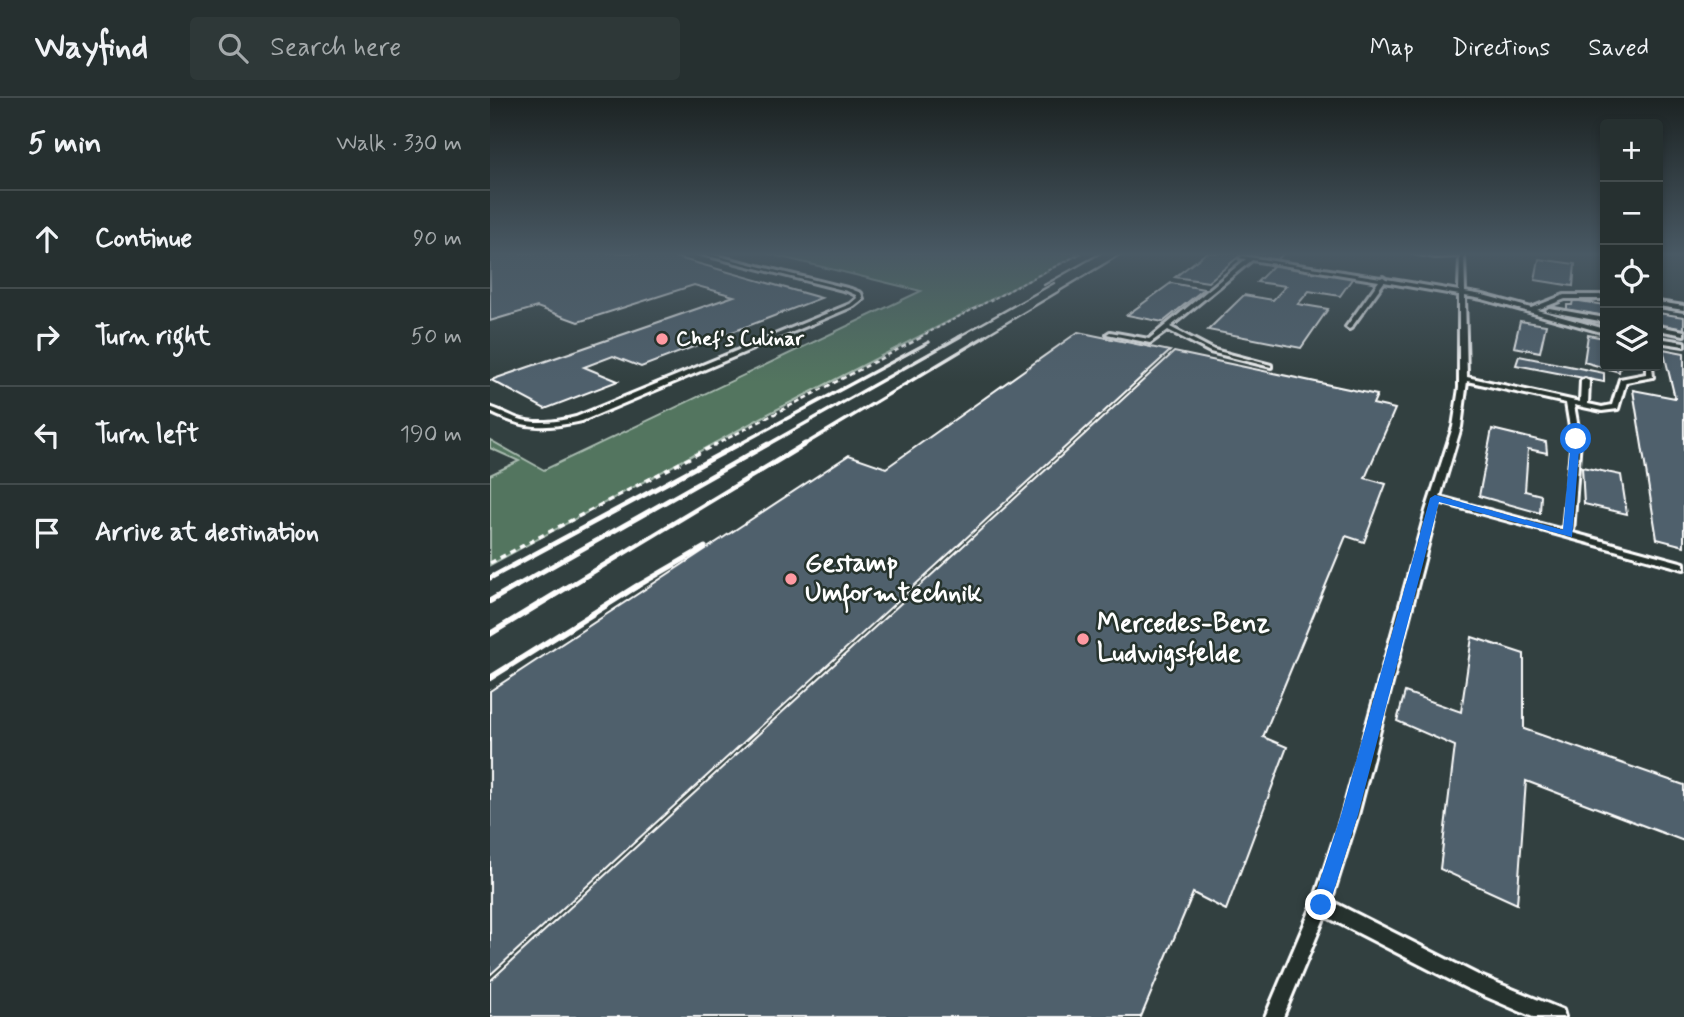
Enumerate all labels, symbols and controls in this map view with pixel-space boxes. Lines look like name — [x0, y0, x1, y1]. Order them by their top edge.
search box — [190, 17, 680, 80]
text: Wayfind — [35, 26, 148, 70]
icon: search — [214, 29, 252, 67]
text: Search here — [270, 31, 401, 65]
text: Map — [1370, 33, 1414, 64]
text: Directions — [1452, 33, 1550, 64]
text: Saved — [1588, 33, 1649, 64]
map controls — [1600, 119, 1663, 371]
button: + — [1600, 119, 1663, 182]
text: 5 min — [28, 124, 102, 163]
text: Walk · 330 m — [336, 129, 462, 159]
button: − — [1600, 182, 1663, 245]
icon: ahead — [28, 220, 66, 258]
text: Continue — [95, 222, 192, 256]
text: 90 m — [413, 224, 462, 254]
button: locate — [1600, 245, 1663, 308]
button: layers — [1600, 308, 1663, 371]
icon: right — [28, 318, 66, 356]
text: Turn right — [95, 320, 211, 354]
text: 50 m — [411, 322, 462, 352]
place label: Chef's Culinar — [676, 325, 805, 353]
marker: Chef's Culinar — [654, 331, 670, 347]
icon: left — [28, 416, 66, 454]
text: Turn left — [95, 418, 199, 452]
text: 190 m — [400, 420, 462, 450]
route start — [1560, 423, 1591, 454]
icon: arrive — [28, 514, 66, 552]
text: Arrive at destination — [95, 516, 319, 550]
place label: Gestamp Umformtechnik — [805, 547, 982, 613]
marker: Gestamp Umformtechnik — [783, 571, 799, 587]
place label: Mercedes-Benz Ludwigsfelde — [1097, 607, 1270, 672]
marker: Mercedes-Benz Ludwigsfelde — [1075, 631, 1091, 647]
route end — [1305, 889, 1336, 920]

